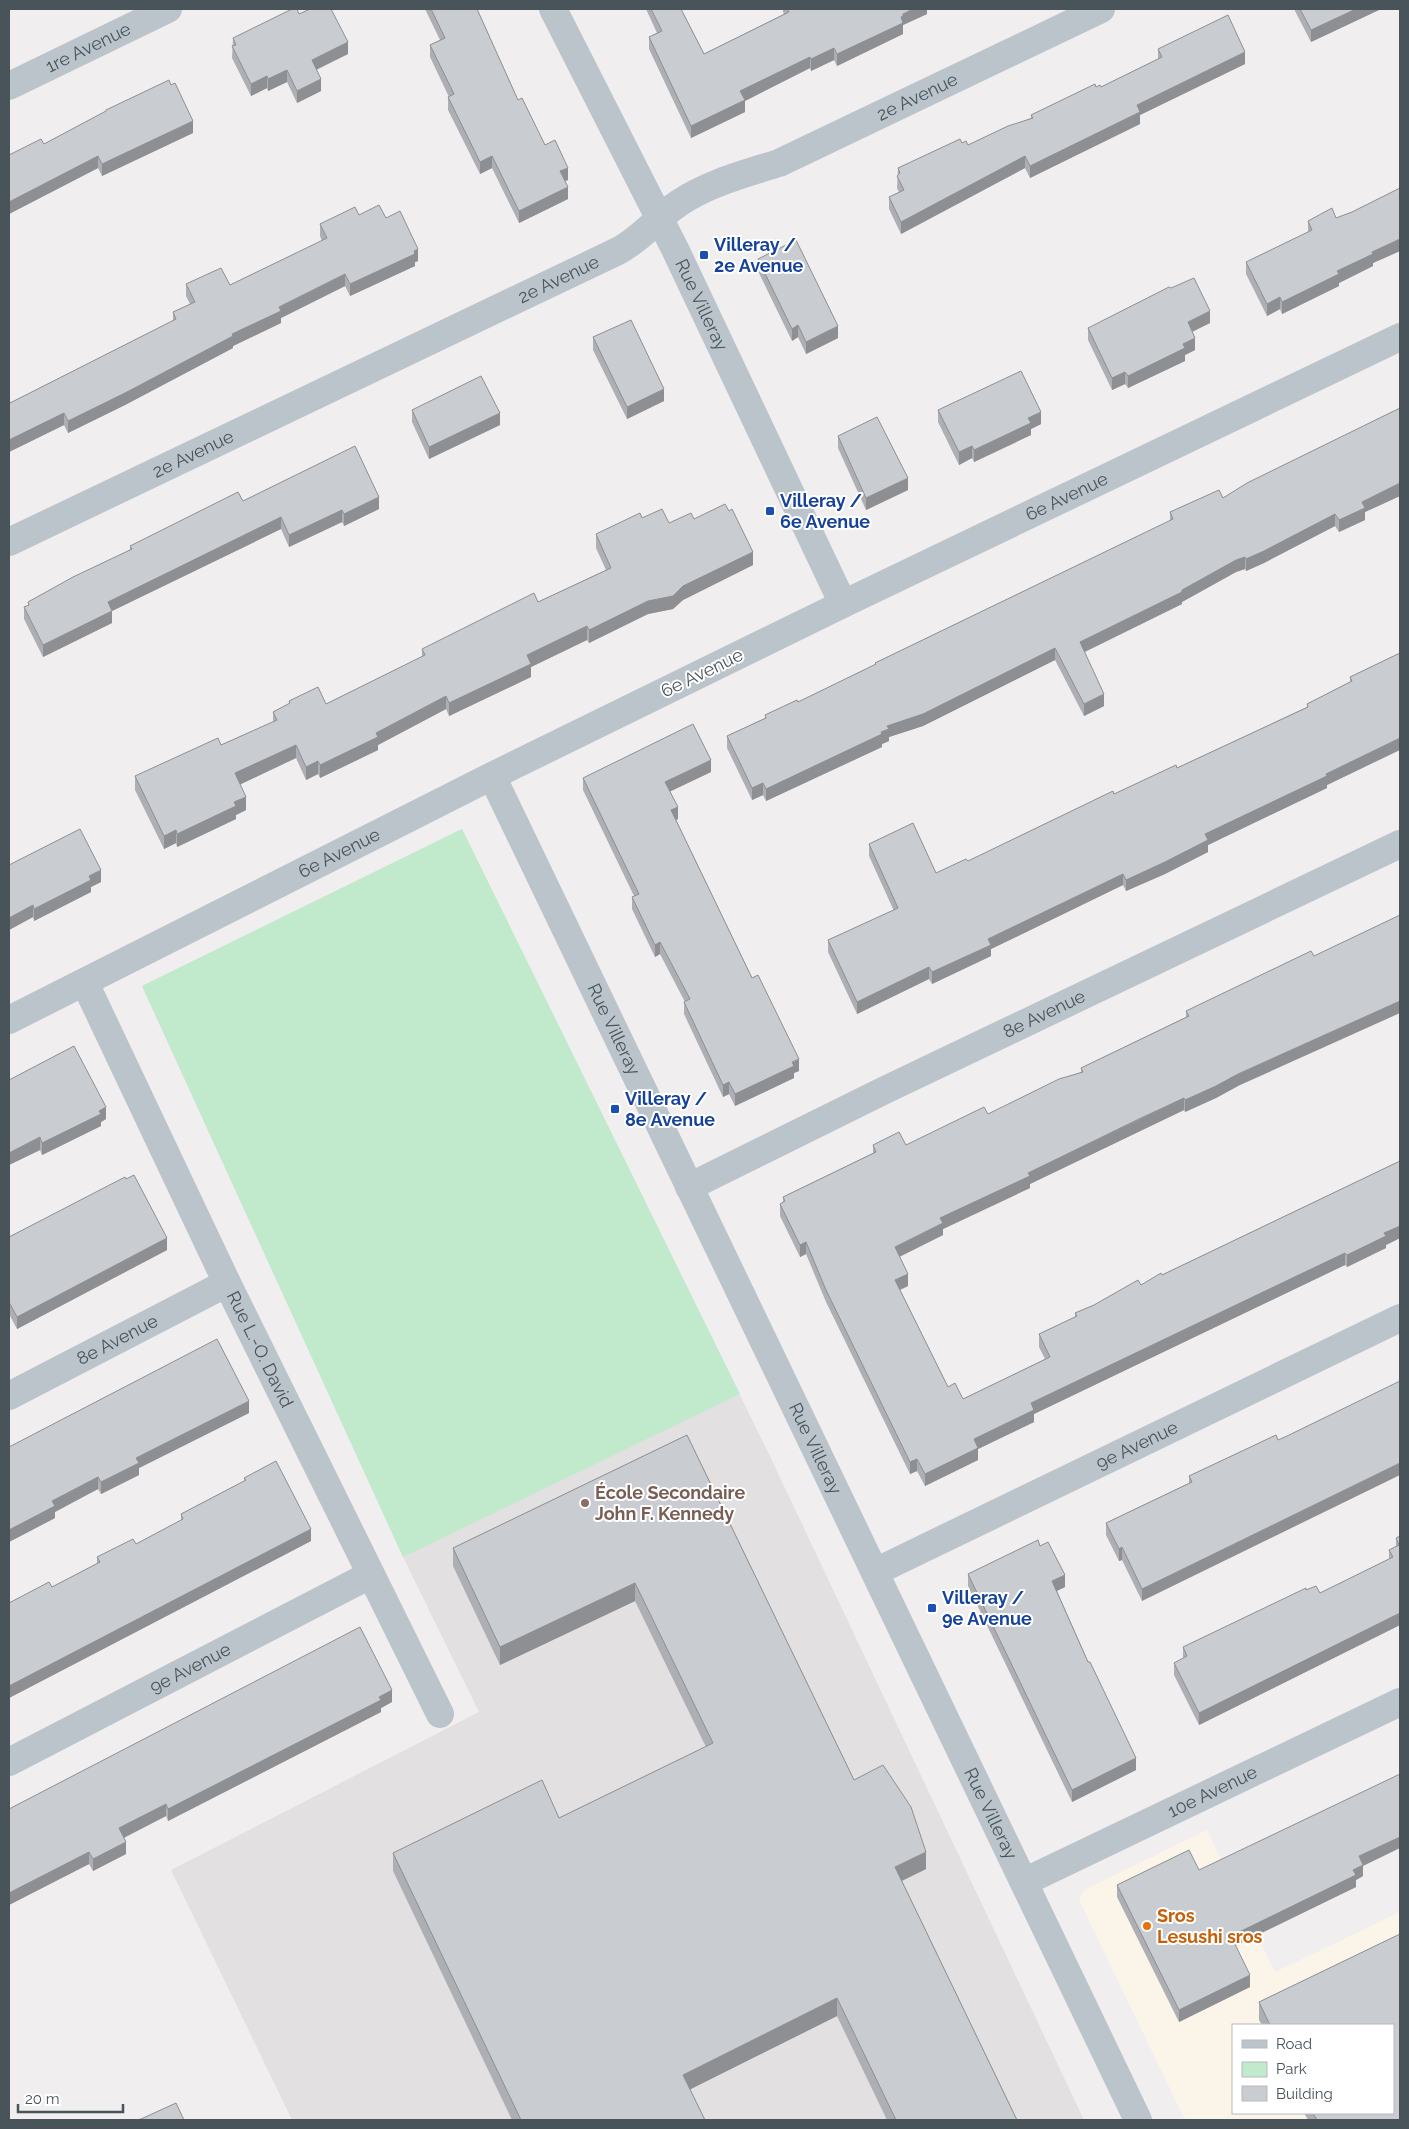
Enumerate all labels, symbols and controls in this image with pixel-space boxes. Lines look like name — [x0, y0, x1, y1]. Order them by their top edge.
street label: 1re Avenue — [42, 18, 134, 77]
street label: 2e Avenue — [873, 68, 961, 125]
place label: Villeray / 2e Avenue — [714, 234, 804, 276]
marker: Villeray / 2e Avenue — [698, 249, 710, 261]
street label: 2e Avenue — [514, 251, 603, 307]
street label: Rue Villeray — [671, 255, 733, 354]
street label: 2e Avenue — [149, 425, 237, 482]
street label: 6e Avenue — [1022, 468, 1111, 525]
place label: Villeray / 6e Avenue — [780, 490, 870, 532]
marker: Villeray / 6e Avenue — [764, 505, 776, 517]
street label: 6e Avenue — [657, 644, 747, 701]
street label: 6e Avenue — [295, 823, 384, 882]
street label: Rue Villeray — [583, 980, 645, 1079]
street label: 8e Avenue — [999, 985, 1089, 1042]
place label: Villeray / 8e Avenue — [625, 1088, 715, 1130]
marker: Villeray / 8e Avenue — [609, 1103, 621, 1115]
street label: Rue L.-O. David — [223, 1287, 298, 1411]
street label: 8e Avenue — [73, 1310, 162, 1369]
street label: Rue Villeray — [785, 1399, 847, 1498]
street label: 9e Avenue — [1092, 1416, 1181, 1474]
place label: École Secondaire John F. Kennedy — [595, 1482, 745, 1524]
marker: École Secondaire John F. Kennedy — [579, 1497, 591, 1509]
place label: Villeray / 9e Avenue — [942, 1587, 1032, 1629]
marker: Villeray / 9e Avenue — [926, 1602, 938, 1614]
street label: 9e Avenue — [146, 1638, 234, 1697]
street label: 10e Avenue — [1164, 1761, 1261, 1822]
street label: Rue Villeray — [960, 1764, 1022, 1863]
place label: Sros Lesushi sros — [1157, 1905, 1263, 1947]
marker: Sros Lesushi sros — [1141, 1920, 1153, 1932]
legend — [1232, 2024, 1394, 2114]
text: Road — [1276, 2035, 1312, 2053]
text: Park — [1276, 2060, 1307, 2078]
scale bar — [18, 2082, 122, 2114]
text: Building — [1276, 2085, 1333, 2103]
text: 20 m — [25, 2090, 60, 2108]

